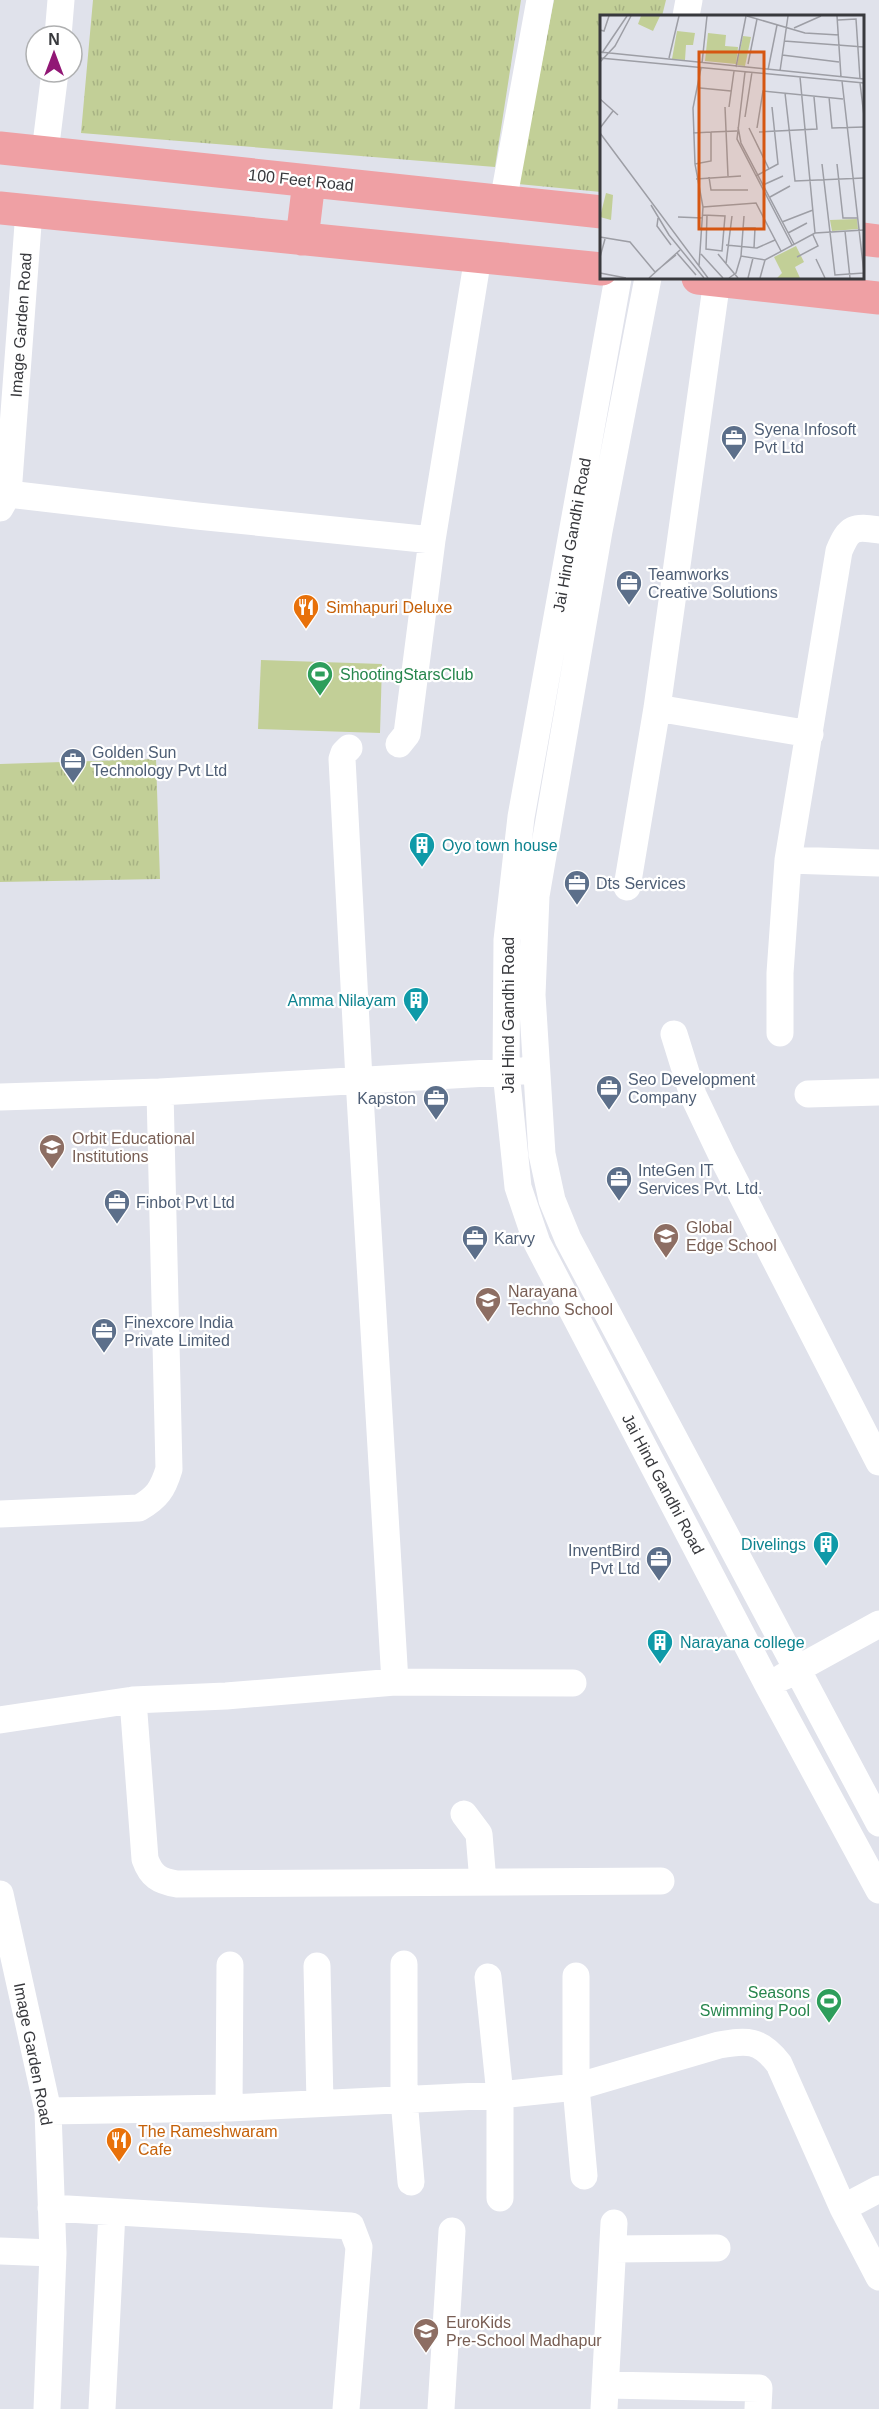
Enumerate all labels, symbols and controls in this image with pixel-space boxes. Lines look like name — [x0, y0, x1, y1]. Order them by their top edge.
inset map — [600, 15, 864, 279]
north arrow — [24, 24, 84, 84]
text: N — [48, 31, 60, 48]
street label: 100 Feet Road — [247, 166, 355, 194]
street label: Image Garden Road — [7, 252, 35, 398]
place label: Syena Infosoft Pvt Ltd — [754, 421, 857, 456]
office icon: Syena Infosoft Pvt Ltd — [719, 423, 749, 461]
street label: Jai Hind Gandhi Road — [550, 456, 594, 614]
place label: Teamworks Creative Solutions — [648, 566, 778, 601]
office icon: Teamworks Creative Solutions — [614, 568, 644, 606]
restaurant icon: Simhapuri Deluxe — [291, 592, 321, 630]
place label: Simhapuri Deluxe — [326, 599, 452, 616]
sports icon: ShootingStarsClub — [305, 659, 335, 697]
place label: ShootingStarsClub — [340, 666, 474, 683]
place label: Golden Sun Technology Pvt Ltd — [92, 744, 227, 779]
office icon: Golden Sun Technology Pvt Ltd — [58, 746, 88, 784]
building icon: Oyo town house — [407, 830, 437, 868]
place label: Oyo town house — [442, 837, 558, 854]
office icon: Dts Services — [562, 868, 592, 906]
place label: Dts Services — [596, 875, 686, 892]
street label: Jai Hind Gandhi Road — [500, 937, 517, 1093]
building icon: Amma Nilayam — [401, 985, 431, 1023]
place label: Amma Nilayam — [288, 992, 396, 1009]
place label: Seo Development Company — [628, 1071, 756, 1106]
office icon: Seo Development Company — [594, 1073, 624, 1111]
office icon: Kapston — [421, 1083, 451, 1121]
place label: Kapston — [357, 1090, 416, 1107]
place label: Orbit Educational Institutions — [72, 1130, 195, 1165]
school or university icon: Orbit Educational Institutions — [37, 1132, 67, 1170]
place label: InteGen IT Services Pvt. Ltd. — [638, 1162, 763, 1197]
office icon: InteGen IT Services Pvt. Ltd. — [604, 1164, 634, 1202]
office icon: Finbot Pvt Ltd — [102, 1187, 132, 1225]
place label: Finbot Pvt Ltd — [136, 1194, 235, 1211]
place label: Global Edge School — [686, 1219, 777, 1254]
school or university icon: Global Edge School — [651, 1221, 681, 1259]
office icon: Karvy — [460, 1223, 490, 1261]
place label: Karvy — [494, 1230, 535, 1247]
place label: Narayana Techno School — [508, 1283, 613, 1318]
school or university icon: Narayana Techno School — [473, 1285, 503, 1323]
place label: Finexcore India Private Limited — [124, 1314, 233, 1349]
office icon: Finexcore India Private Limited — [89, 1316, 119, 1354]
street label: Jai Hind Gandhi Road — [619, 1411, 707, 1557]
building icon: Divelings — [811, 1529, 841, 1567]
place label: Divelings — [741, 1536, 806, 1553]
place label: InventBird Pvt Ltd — [568, 1542, 640, 1577]
office icon: InventBird Pvt Ltd — [644, 1544, 674, 1582]
building icon: Narayana college — [645, 1627, 675, 1665]
place label: Narayana college — [680, 1634, 805, 1651]
street label: Image Garden Road — [11, 1981, 55, 2127]
place label: Seasons Swimming Pool — [700, 1984, 810, 2019]
sports icon: Seasons Swimming Pool — [814, 1986, 844, 2024]
place label: The Rameshwaram Cafe — [138, 2123, 278, 2158]
restaurant icon: The Rameshwaram Cafe — [104, 2125, 134, 2163]
place label: EuroKids Pre-School Madhapur — [446, 2314, 602, 2349]
school or university icon: EuroKids Pre-School Madhapur — [411, 2316, 441, 2354]

